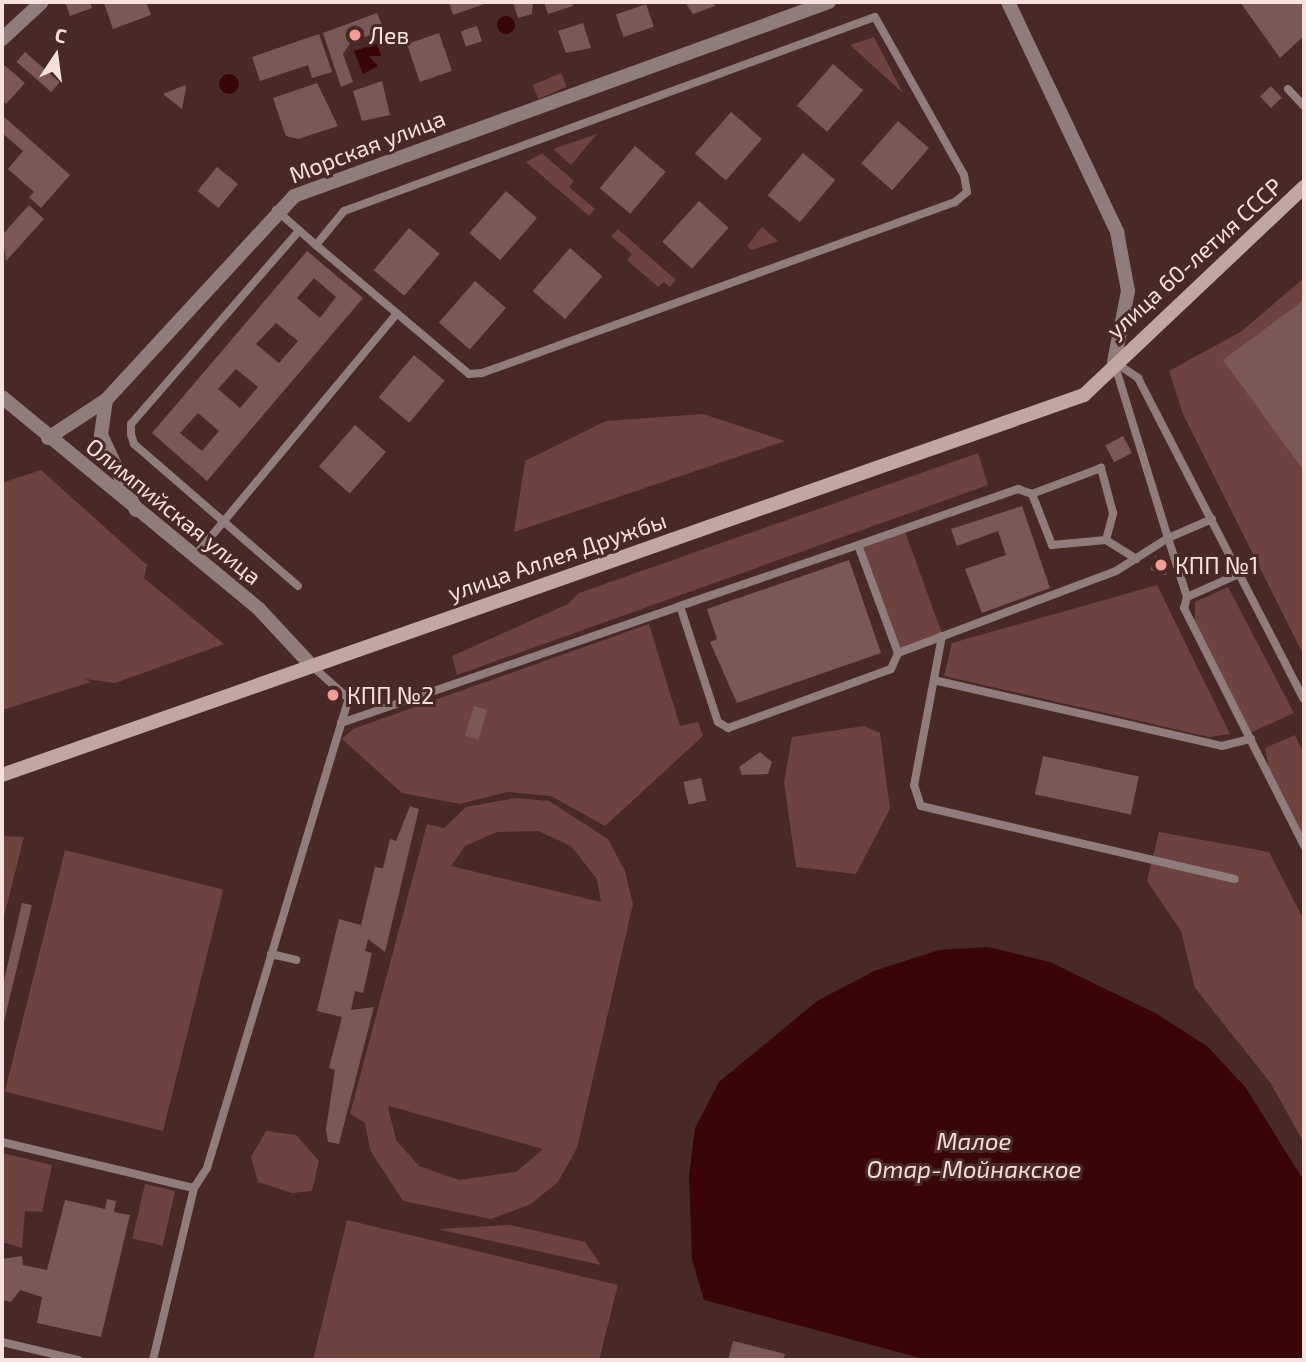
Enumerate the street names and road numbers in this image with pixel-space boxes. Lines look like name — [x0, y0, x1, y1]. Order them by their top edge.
street label: Морская улица — [285, 104, 449, 188]
street label: улица 60-летия СССР — [1101, 172, 1287, 344]
street label: Олимпийская улица — [81, 432, 267, 590]
street label: улица Аллея Дружбы — [444, 506, 670, 606]

